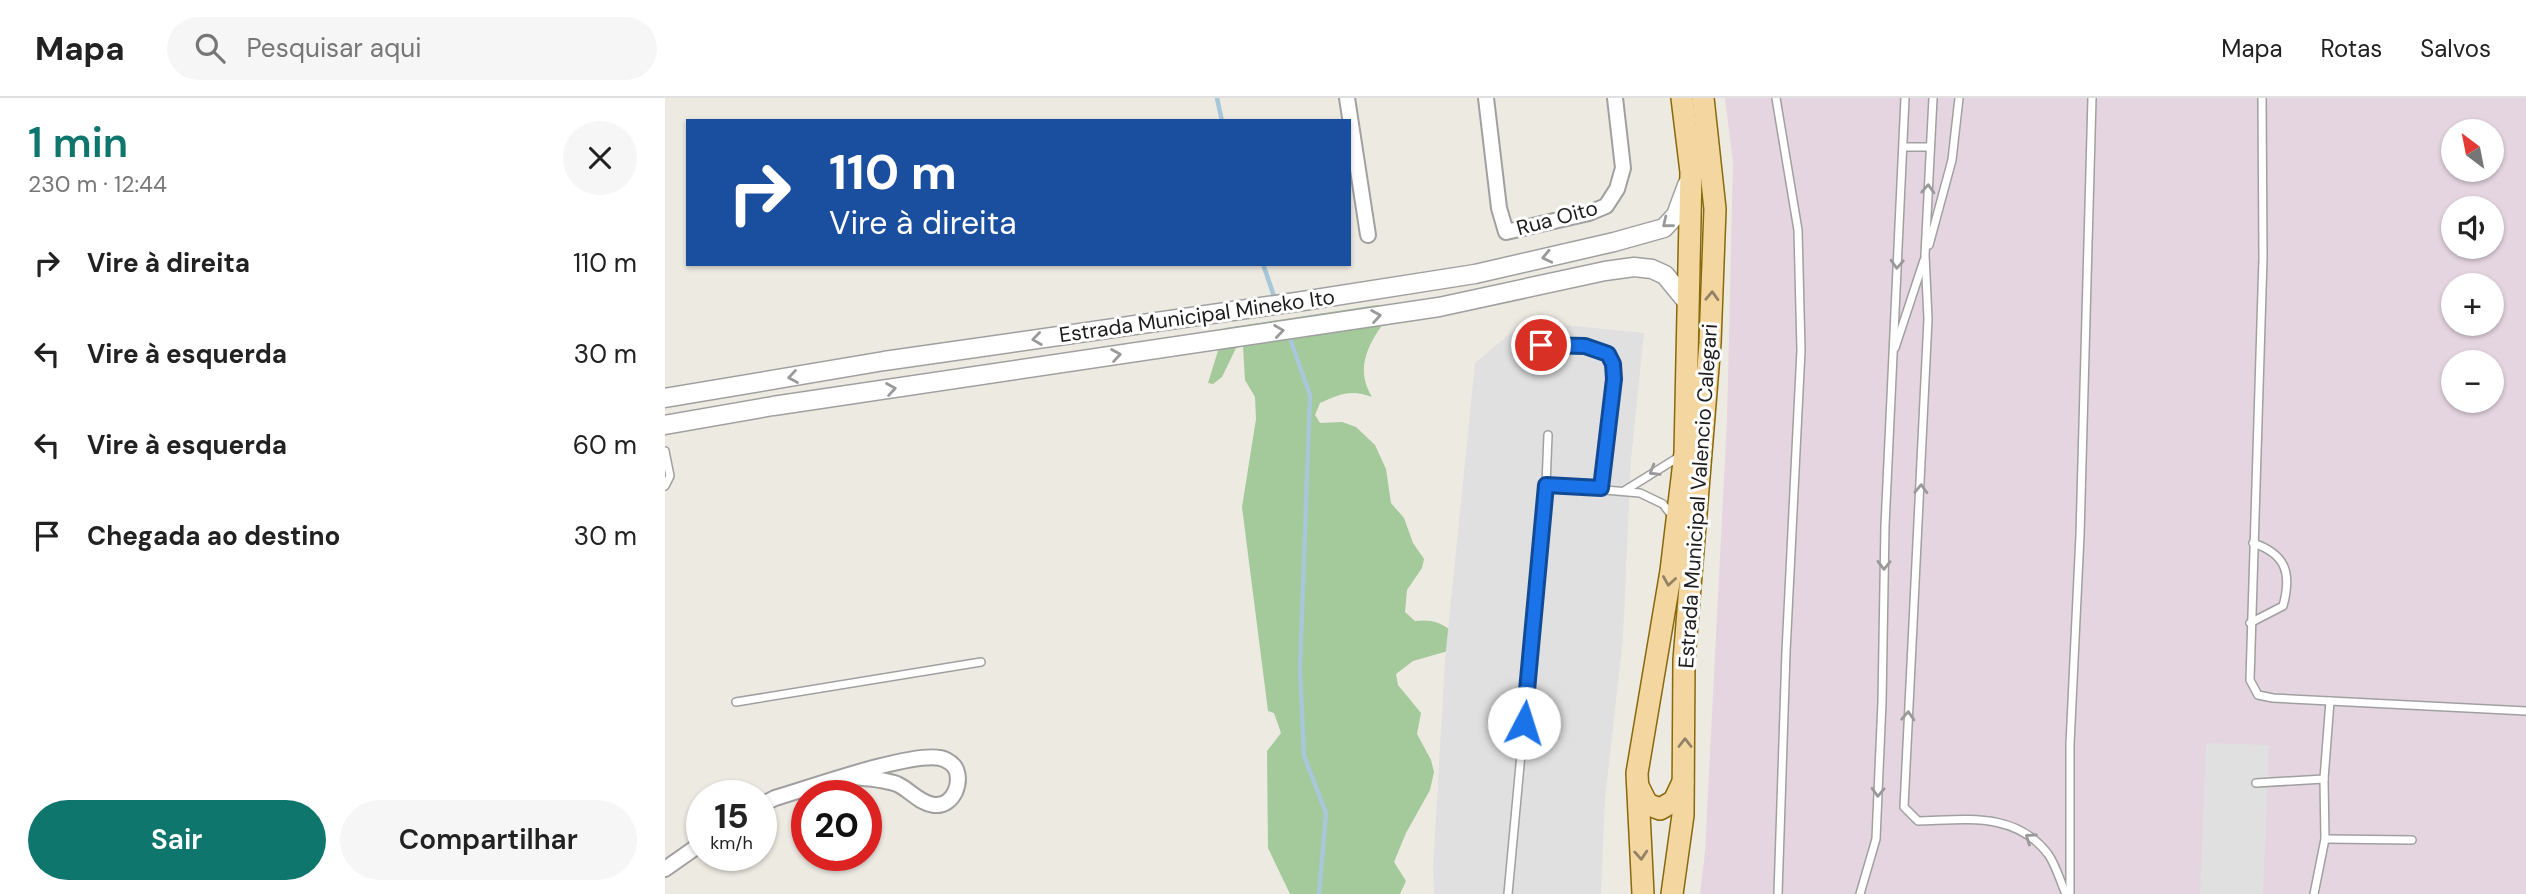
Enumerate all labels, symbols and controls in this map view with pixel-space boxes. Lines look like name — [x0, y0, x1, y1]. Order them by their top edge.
search box — [167, 17, 657, 80]
text: Mapa — [35, 27, 125, 70]
icon: search — [191, 29, 229, 67]
text: Pesquisar aqui — [247, 31, 421, 65]
text: Mapa — [2221, 33, 2283, 64]
text: Rotas — [2321, 33, 2382, 64]
text: Salvos — [2420, 33, 2491, 64]
text: 1 min — [28, 115, 128, 170]
north arrow — [2441, 119, 2504, 182]
map controls — [2441, 119, 2504, 413]
button: close — [563, 121, 637, 195]
text: 110 m — [829, 140, 957, 204]
icon: right — [714, 147, 805, 238]
text: 230 m · 12:44 — [28, 169, 167, 199]
one-way arrow — [1921, 183, 1936, 194]
street label: Rua Oito — [1513, 194, 1601, 242]
button: sound — [2441, 196, 2504, 259]
text: Vire à direita — [829, 202, 1017, 244]
one-way arrow — [1662, 214, 1675, 227]
icon: right — [28, 244, 66, 282]
text: Vire à direita — [87, 246, 250, 280]
text: 110 m — [573, 246, 637, 280]
one-way arrow — [1541, 249, 1553, 263]
one-way arrow — [1890, 259, 1905, 270]
button: + — [2441, 273, 2504, 336]
street label: Estrada Municipal Mineko Ito — [1057, 283, 1337, 349]
one-way arrow — [1704, 291, 1719, 302]
one-way arrow — [1370, 309, 1382, 324]
pin — [1511, 315, 1571, 375]
street label: Estrada Municipal Valencio Calegari — [1672, 323, 1724, 669]
one-way arrow — [1273, 324, 1285, 339]
icon: arrive — [1522, 326, 1560, 364]
one-way arrow — [1031, 331, 1043, 346]
icon: left — [28, 335, 66, 373]
text: Vire à esquerda — [87, 337, 287, 371]
text: 30 m — [574, 337, 637, 371]
one-way arrow — [1110, 348, 1122, 363]
button: − — [2441, 350, 2504, 413]
one-way arrow — [787, 369, 798, 384]
one-way arrow — [885, 382, 897, 397]
icon: left — [28, 426, 66, 464]
text: Vire à esquerda — [87, 428, 287, 462]
text: 60 m — [573, 428, 637, 462]
one-way arrow — [1649, 463, 1662, 476]
one-way arrow — [1913, 484, 1928, 495]
icon: arrive — [28, 517, 66, 555]
text: Chegada ao destino — [87, 519, 340, 553]
text: 30 m — [574, 519, 637, 553]
one-way arrow — [1876, 560, 1892, 570]
one-way arrow — [1662, 575, 1677, 587]
position arrow — [1487, 686, 1561, 760]
one-way arrow — [1900, 711, 1915, 722]
one-way arrow — [1677, 738, 1693, 748]
speed limit sign: 20 — [791, 780, 882, 871]
one-way arrow — [1871, 787, 1886, 798]
text: 15 — [714, 793, 749, 839]
button: Sair — [28, 800, 326, 880]
button: Compartilhar — [340, 800, 637, 880]
text: km/h — [710, 831, 753, 855]
one-way arrow — [2025, 834, 2037, 846]
one-way arrow — [1633, 850, 1648, 861]

